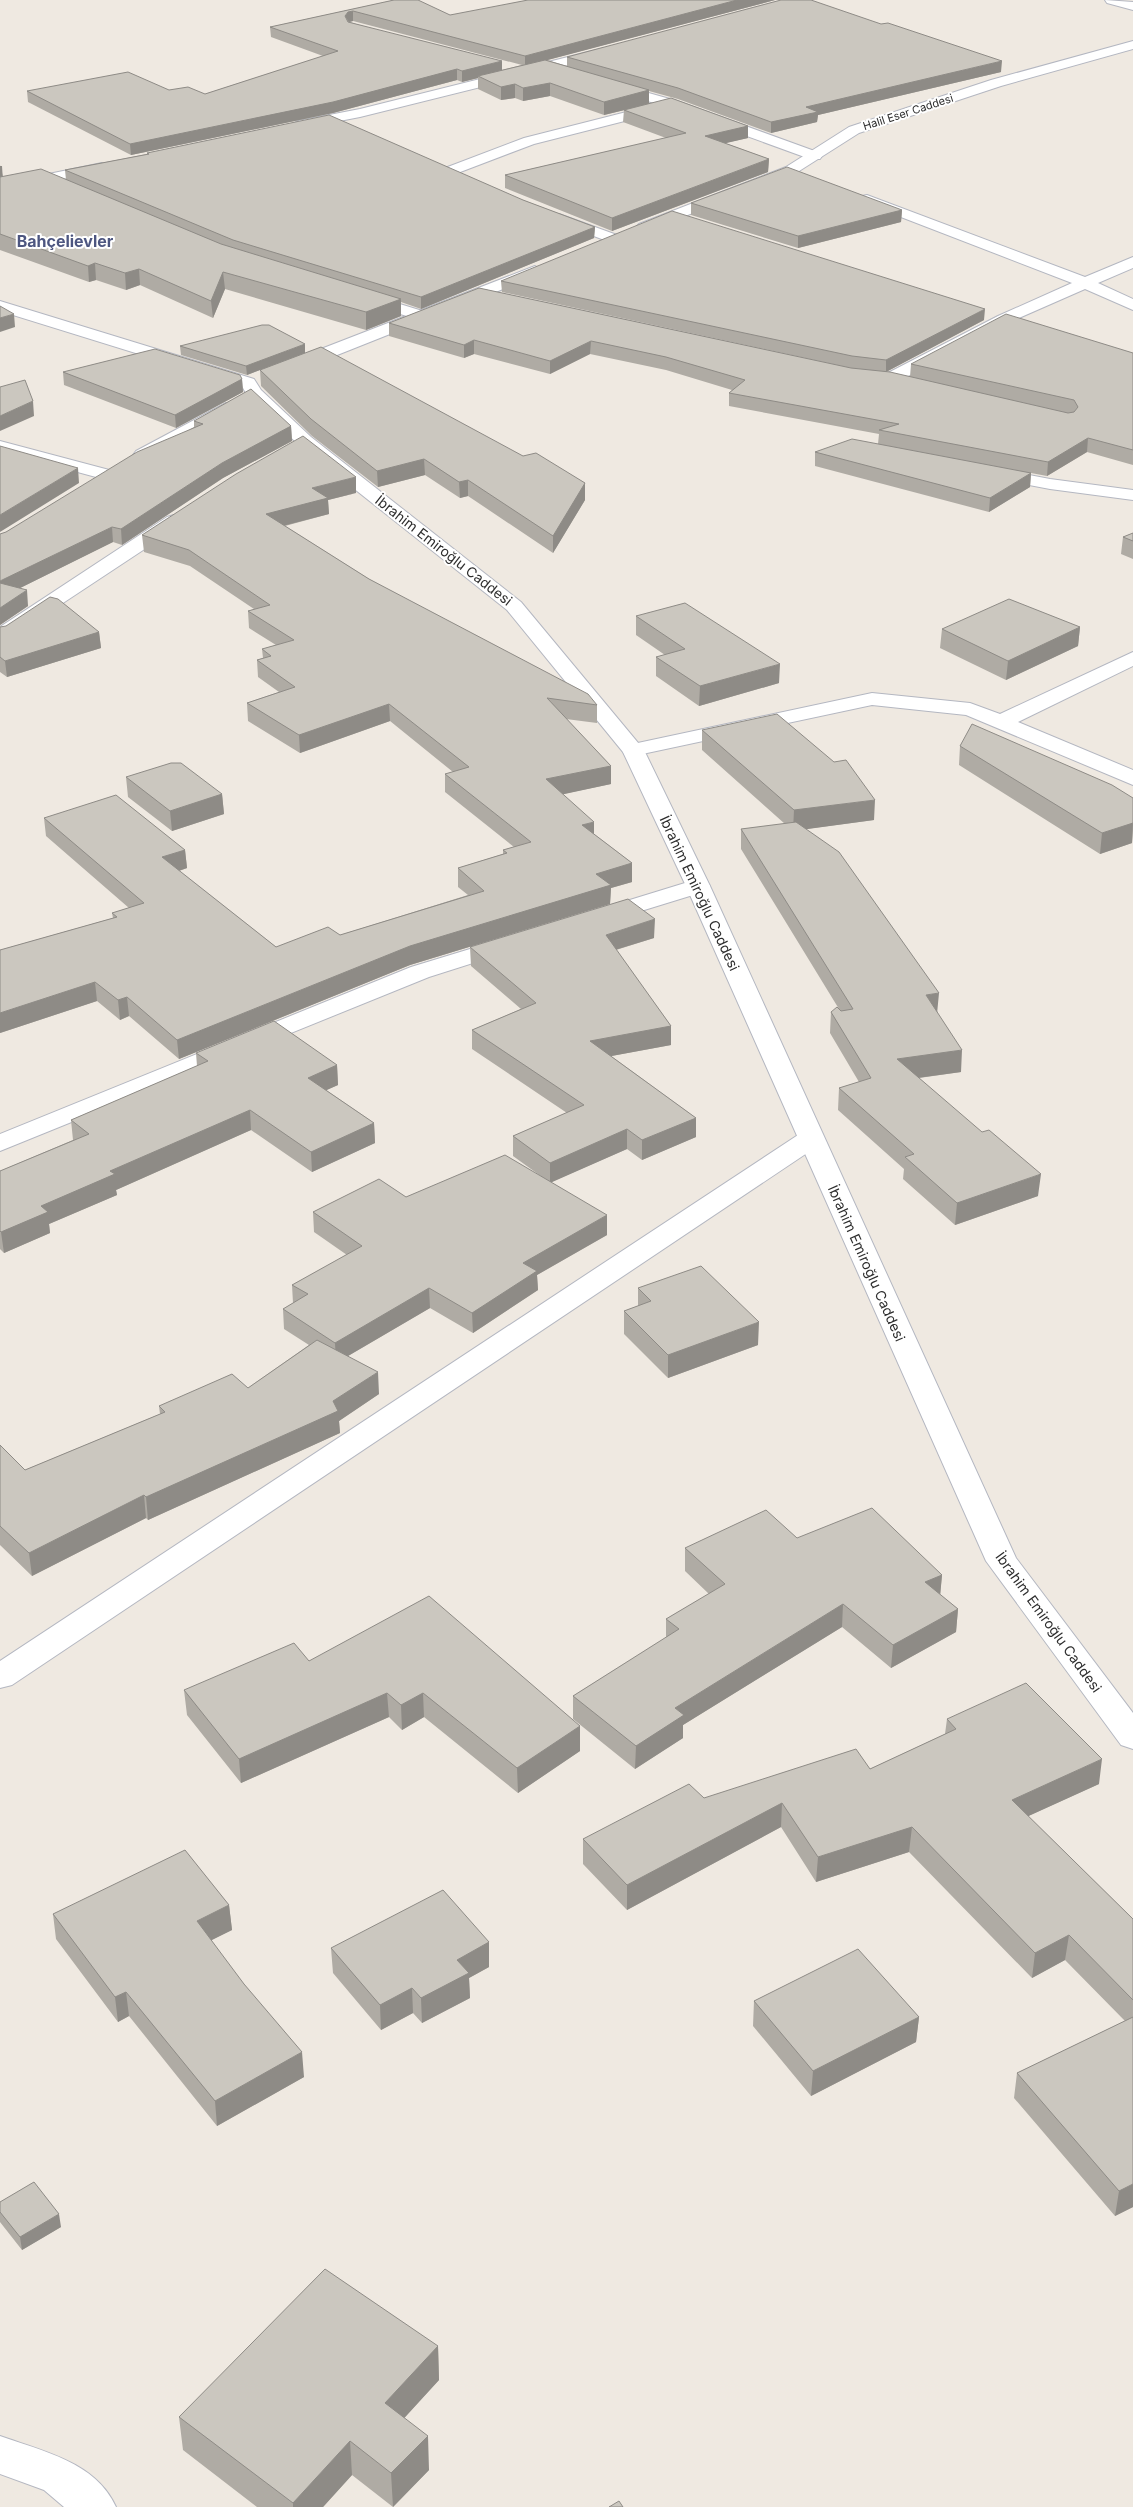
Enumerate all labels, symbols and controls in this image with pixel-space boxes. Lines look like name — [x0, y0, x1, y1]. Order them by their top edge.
street label: Halil Eser Caddesi — [861, 91, 955, 133]
district label: Bahçelievler — [17, 231, 114, 251]
street label: İbrahim Emiroğlu Caddesi — [372, 491, 516, 609]
street label: İbrahim Emiroğlu Caddesi — [657, 813, 743, 973]
street label: İbrahim Emiroğlu Caddesi — [825, 1182, 909, 1344]
street label: İbrahim Emiroğlu Caddesi — [992, 1549, 1106, 1695]

